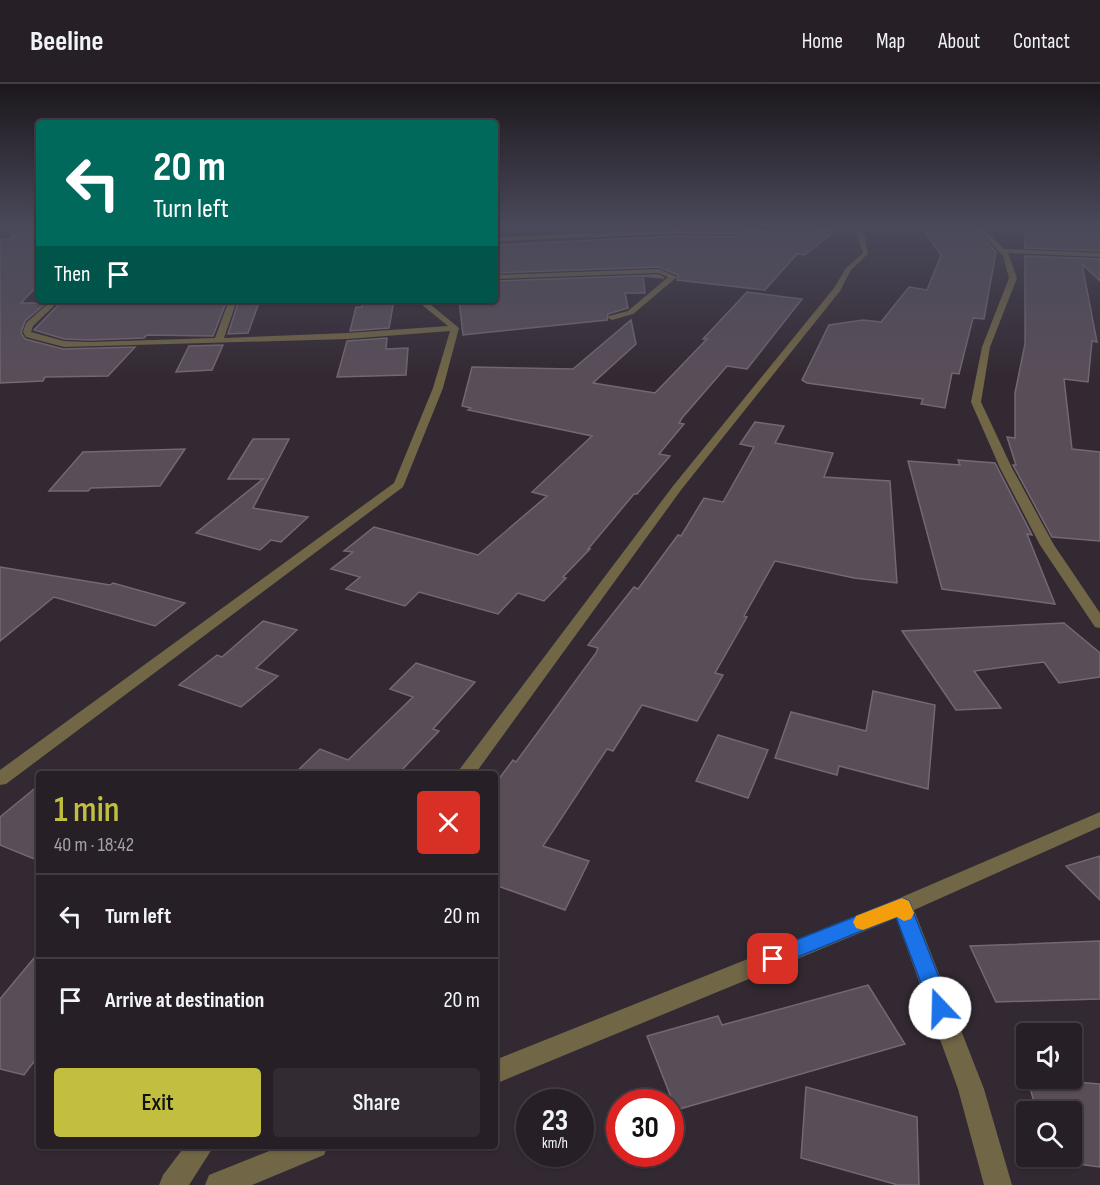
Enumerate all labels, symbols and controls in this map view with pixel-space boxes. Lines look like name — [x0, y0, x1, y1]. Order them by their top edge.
text: Beeline — [30, 25, 103, 58]
text: Home — [802, 29, 843, 54]
text: Map — [876, 29, 905, 54]
text: About — [938, 29, 980, 54]
text: Contact — [1013, 29, 1070, 54]
text: 20 m — [153, 142, 226, 193]
icon: left — [54, 144, 132, 222]
text: Turn left — [153, 193, 229, 225]
icon: arrive — [102, 258, 135, 291]
text: Then — [54, 261, 90, 288]
text: 1 min — [54, 789, 119, 832]
button: close — [417, 791, 480, 854]
text: 40 m · 18:42 — [54, 833, 134, 857]
icon: left — [54, 900, 87, 933]
text: Turn left — [105, 903, 171, 930]
text: 20 m — [444, 903, 480, 930]
pin — [747, 933, 798, 984]
icon: arrive — [756, 942, 789, 975]
position arrow — [908, 976, 972, 1040]
icon: arrive — [54, 984, 87, 1017]
text: Arrive at destination — [105, 987, 264, 1014]
text: 20 m — [444, 987, 480, 1014]
map controls — [1016, 1023, 1082, 1167]
button: sound — [1016, 1023, 1082, 1089]
button: Exit — [54, 1068, 261, 1137]
button: Share — [273, 1068, 480, 1137]
speed limit sign: 30 — [606, 1089, 684, 1167]
button: search — [1016, 1101, 1082, 1167]
text: 23 — [542, 1103, 568, 1139]
text: km/h — [542, 1134, 568, 1153]

